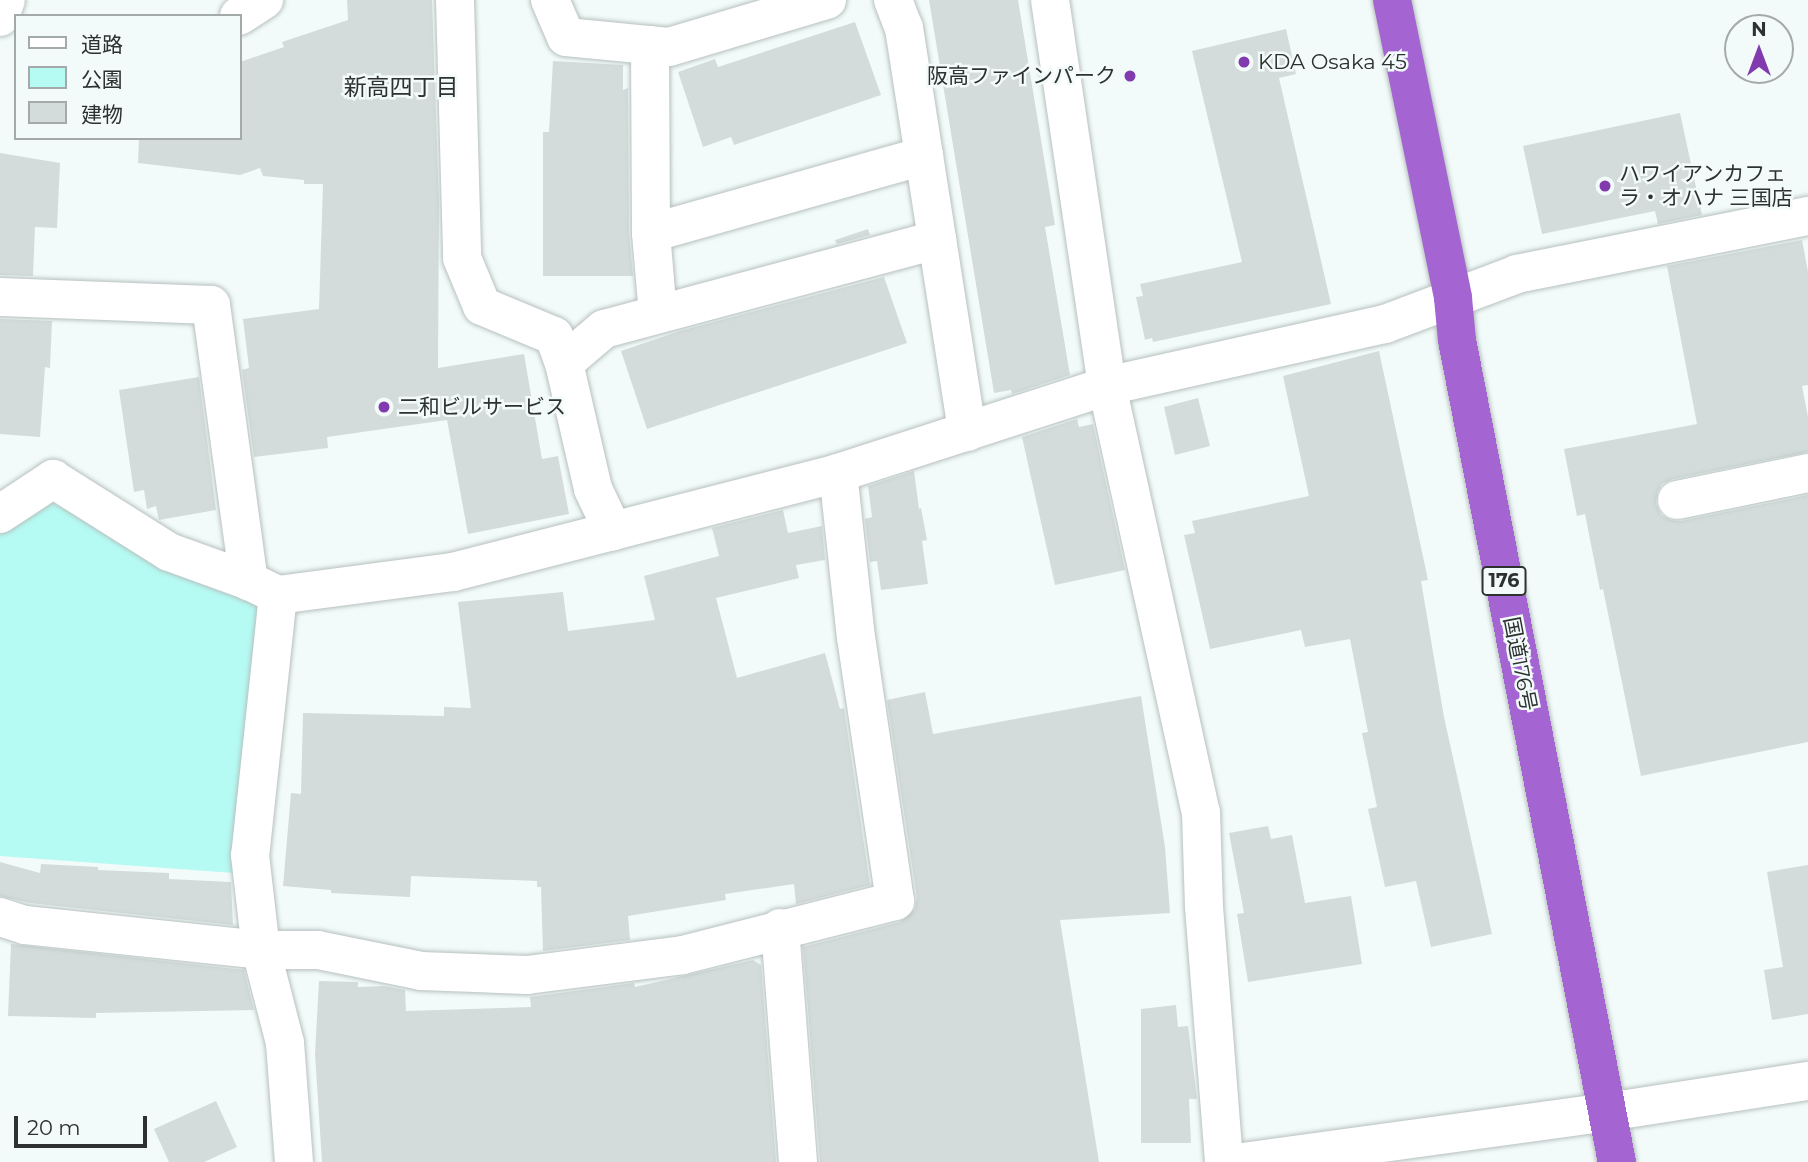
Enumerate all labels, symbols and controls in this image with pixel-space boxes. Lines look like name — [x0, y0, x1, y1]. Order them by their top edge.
legend — [14, 14, 242, 140]
north arrow — [1724, 14, 1794, 84]
text: N — [1751, 18, 1767, 41]
text: 道路 — [81, 32, 123, 57]
place label: KDA Osaka 45 — [1258, 49, 1407, 75]
marker: KDA Osaka 45 — [1236, 54, 1252, 70]
place label: 阪高ファインパーク — [927, 63, 1116, 89]
text: 公園 — [81, 67, 123, 92]
marker: 阪高ファインパーク — [1122, 68, 1138, 84]
district label: 新高四丁目 — [344, 73, 458, 101]
text: 建物 — [81, 102, 123, 127]
place label: ハワイアンカフェ ラ・オハナ 三国店 — [1619, 161, 1793, 211]
marker: ハワイアンカフェ ラ・オハナ 三国店 — [1597, 178, 1613, 194]
place label: 二和ビルサービス — [398, 394, 566, 420]
marker: 二和ビルサービス — [376, 399, 392, 415]
road number: 176 — [1481, 566, 1527, 596]
street label: 国道176号 — [1499, 615, 1541, 713]
scale bar — [18, 1102, 150, 1146]
text: 20 m — [27, 1115, 81, 1140]

